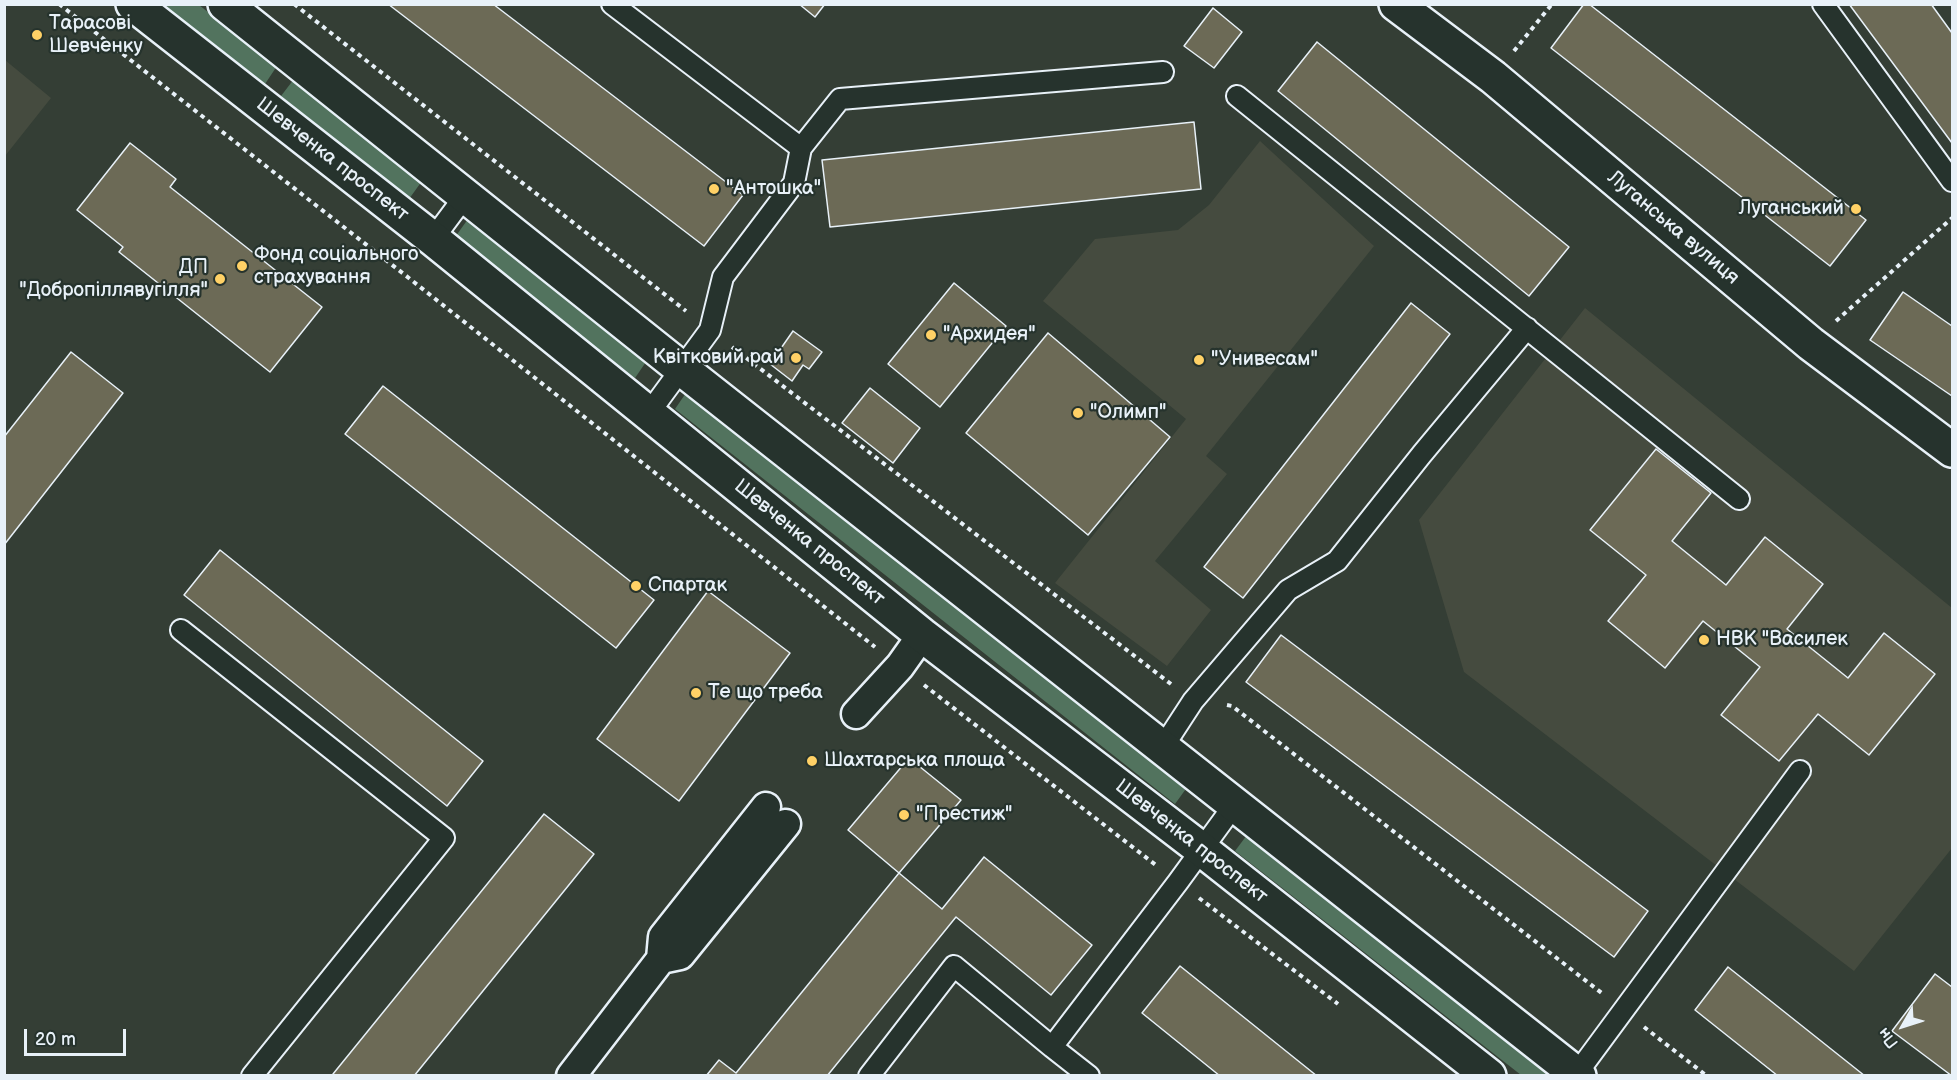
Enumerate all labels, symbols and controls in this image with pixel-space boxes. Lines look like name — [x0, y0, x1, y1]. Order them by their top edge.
place label: Тарасові Шевченку — [49, 12, 143, 59]
marker: Тарасові Шевченку — [30, 28, 44, 42]
street label: Шевченка проспект — [251, 93, 413, 227]
street label: Луганська вулиця — [1602, 166, 1744, 290]
place label: "Антошка" — [726, 177, 821, 201]
marker: "Антошка" — [707, 182, 721, 196]
place label: Луганський — [1739, 197, 1844, 221]
marker: Луганський — [1849, 202, 1863, 216]
place label: Фонд соціального страхування — [254, 243, 418, 290]
place label: ДП "Добропіллявугілля" — [19, 256, 208, 303]
marker: Фонд соціального страхування — [235, 259, 249, 273]
marker: ДП "Добропіллявугілля" — [213, 272, 227, 286]
place label: "Архидея" — [943, 323, 1036, 347]
marker: "Архидея" — [924, 328, 938, 342]
place label: Квітковий рай — [653, 346, 784, 370]
place label: "Унивесам" — [1211, 348, 1318, 372]
marker: Квітковий рай — [789, 351, 803, 365]
marker: "Унивесам" — [1192, 353, 1206, 367]
place label: "Олимп" — [1090, 401, 1167, 425]
marker: "Олимп" — [1071, 406, 1085, 420]
street label: Шевченка проспект — [729, 475, 889, 611]
place label: Спартак — [648, 574, 727, 598]
marker: Спартак — [629, 579, 643, 593]
place label: НВК "Василек — [1716, 628, 1848, 652]
marker: НВК "Василек — [1697, 633, 1711, 647]
place label: Те що треба — [708, 681, 823, 705]
marker: Те що треба — [689, 686, 703, 700]
place label: Шахтарська площа — [824, 749, 1005, 773]
marker: Шахтарська площа — [805, 754, 819, 768]
street label: Шевченка проспект — [1110, 775, 1272, 909]
place label: "Престиж" — [916, 803, 1013, 827]
marker: "Престиж" — [897, 808, 911, 822]
north arrow — [1873, 996, 1933, 1056]
scale bar — [27, 1017, 129, 1055]
text: Пн — [1875, 1023, 1903, 1052]
text: 20 m — [35, 1029, 76, 1050]

